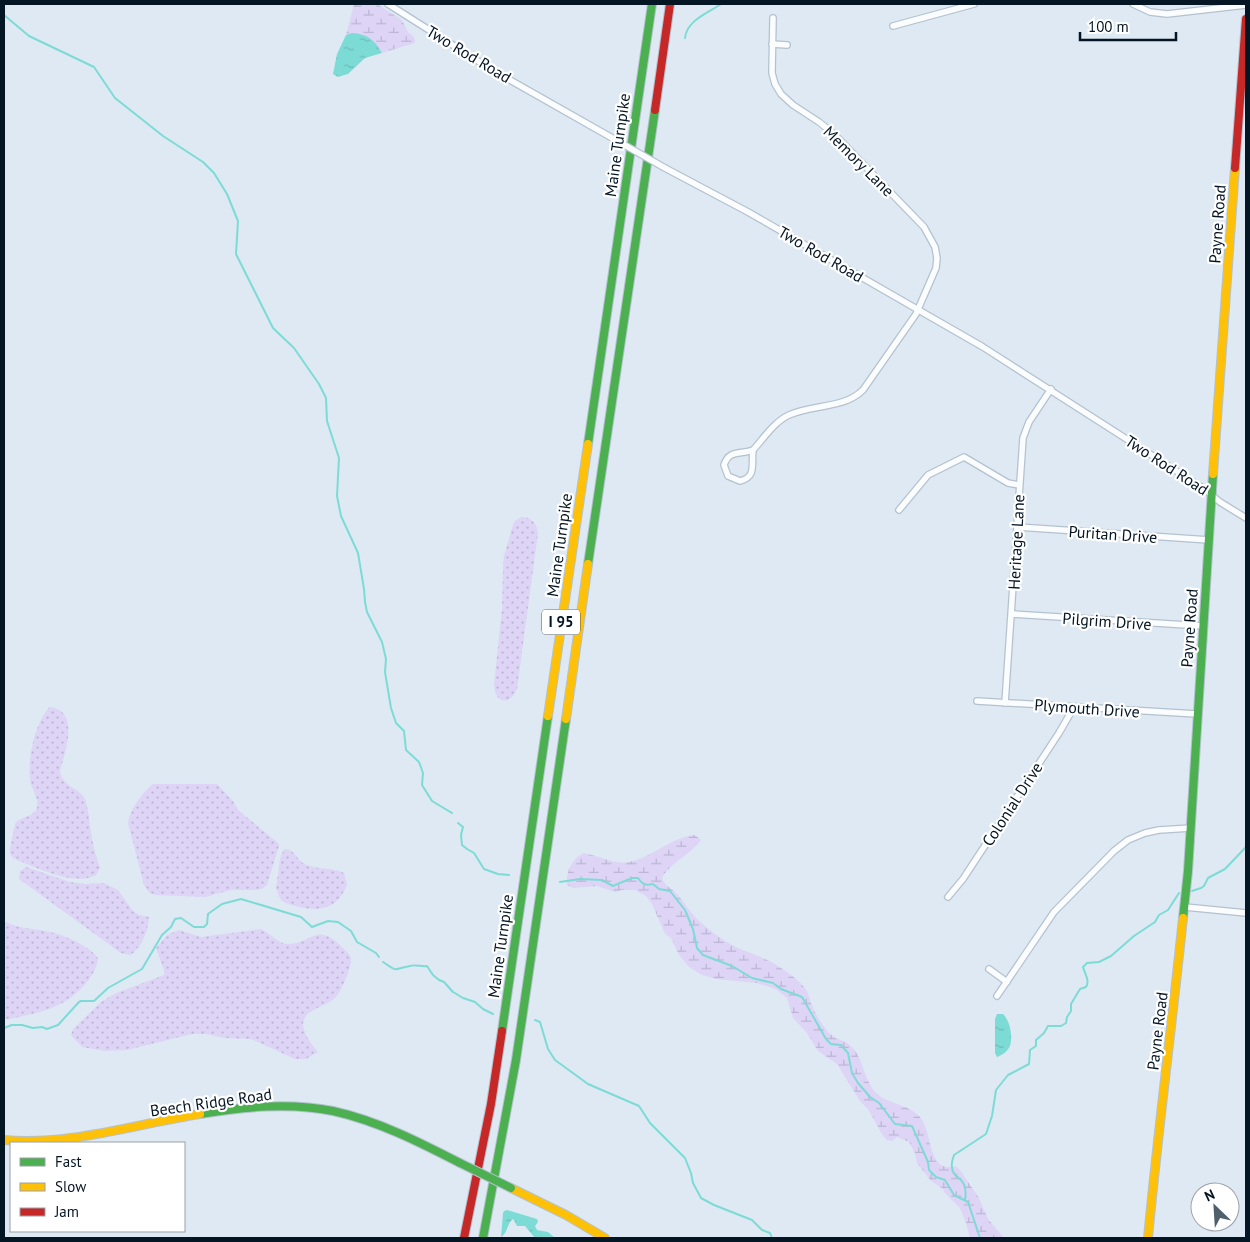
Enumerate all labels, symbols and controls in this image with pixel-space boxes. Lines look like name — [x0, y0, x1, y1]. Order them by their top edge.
scale bar — [1080, 10, 1176, 42]
text: 100 m — [1088, 17, 1129, 36]
street label: Two Rod Road — [423, 21, 515, 87]
street label: Maine Turnpike — [600, 92, 634, 198]
street label: Memory Lane — [820, 122, 898, 200]
street label: Payne Road — [1204, 184, 1230, 264]
street label: Two Rod Road — [775, 221, 867, 287]
street label: Two Rod Road — [1122, 431, 1212, 499]
street label: Maine Turnpike — [542, 492, 576, 598]
street label: Heritage Lane — [1004, 494, 1028, 590]
street label: Puritan Drive — [1068, 521, 1158, 547]
street label: Payne Road — [1176, 588, 1202, 668]
street label: Pilgrim Drive — [1062, 608, 1152, 634]
road number: I 95 — [542, 610, 580, 634]
street label: Plymouth Drive — [1034, 694, 1140, 722]
street label: Colonial Drive — [977, 758, 1047, 850]
street label: Maine Turnpike — [483, 893, 517, 999]
street label: Payne Road — [1142, 991, 1172, 1071]
street label: Beech Ridge Road — [149, 1084, 273, 1120]
legend — [10, 1142, 185, 1232]
text: Fast — [55, 1152, 82, 1171]
text: Slow — [55, 1177, 86, 1196]
north arrow — [1190, 1182, 1240, 1232]
text: N — [1202, 1185, 1217, 1205]
text: Jam — [54, 1202, 79, 1221]

